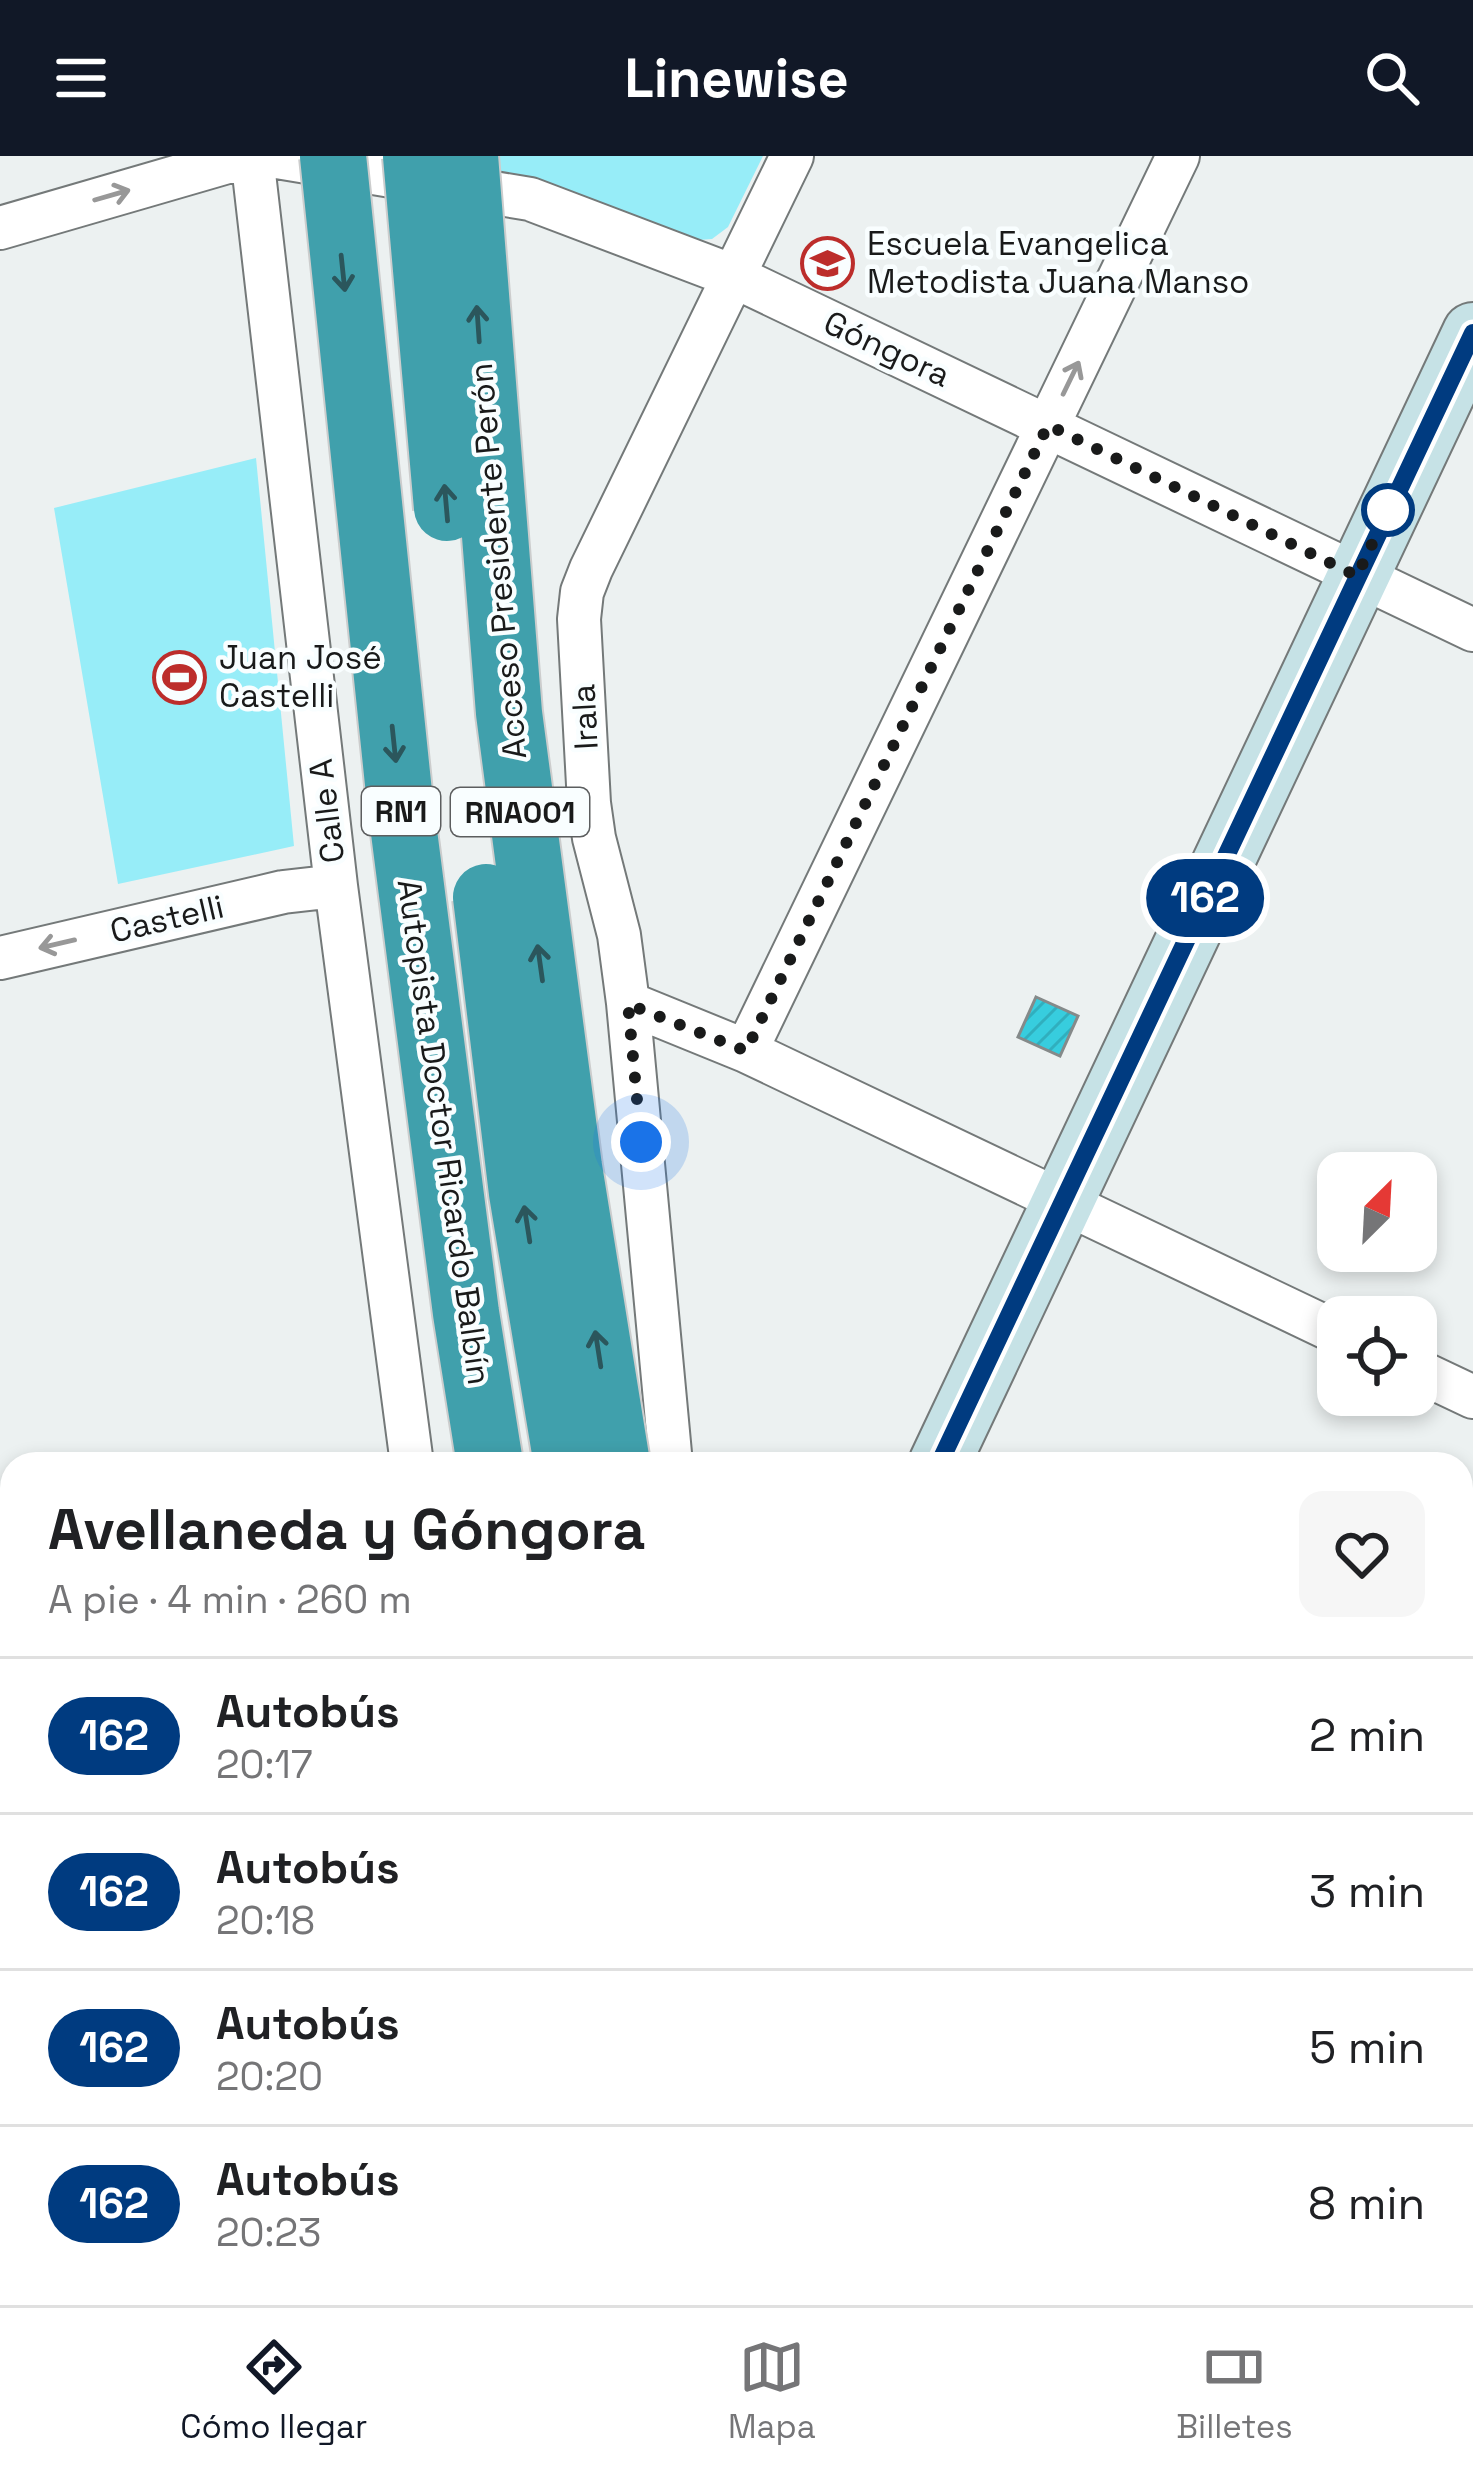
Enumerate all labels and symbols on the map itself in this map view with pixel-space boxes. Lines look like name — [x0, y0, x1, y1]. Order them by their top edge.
one-way arrow — [93, 183, 131, 205]
place label: Escuela Evangelica Metodista Juana Manso — [867, 223, 1249, 303]
school or university icon: Escuela Evangelica Metodista Juana Manso — [800, 235, 856, 291]
one-way arrow — [332, 252, 354, 291]
street label: Góngora — [817, 301, 957, 397]
one-way arrow — [466, 305, 489, 344]
street label: Acceso Presidente Perón — [460, 361, 536, 761]
one-way arrow — [1061, 361, 1083, 397]
one-way arrow — [435, 484, 458, 523]
unlabelled marker — [1363, 485, 1413, 535]
place label: Juan José Castelli — [219, 637, 382, 717]
sports icon: Juan José Castelli — [152, 649, 208, 705]
street label: Irala — [562, 683, 608, 751]
one-way arrow — [383, 724, 405, 763]
street label: Calle A — [300, 756, 354, 866]
road number: RN1 — [362, 787, 440, 835]
road number: RNA001 — [451, 788, 589, 836]
line badge: 162 — [1136, 859, 1274, 937]
street label: Autopista Doctor Ricardo Balbín — [388, 876, 500, 1388]
street label: Castelli — [106, 886, 228, 952]
one-way arrow — [39, 934, 77, 957]
one-way arrow — [528, 944, 551, 983]
your location — [611, 1112, 671, 1172]
north arrow — [1317, 1152, 1437, 1272]
one-way arrow — [515, 1206, 538, 1245]
one-way arrow — [586, 1330, 609, 1369]

